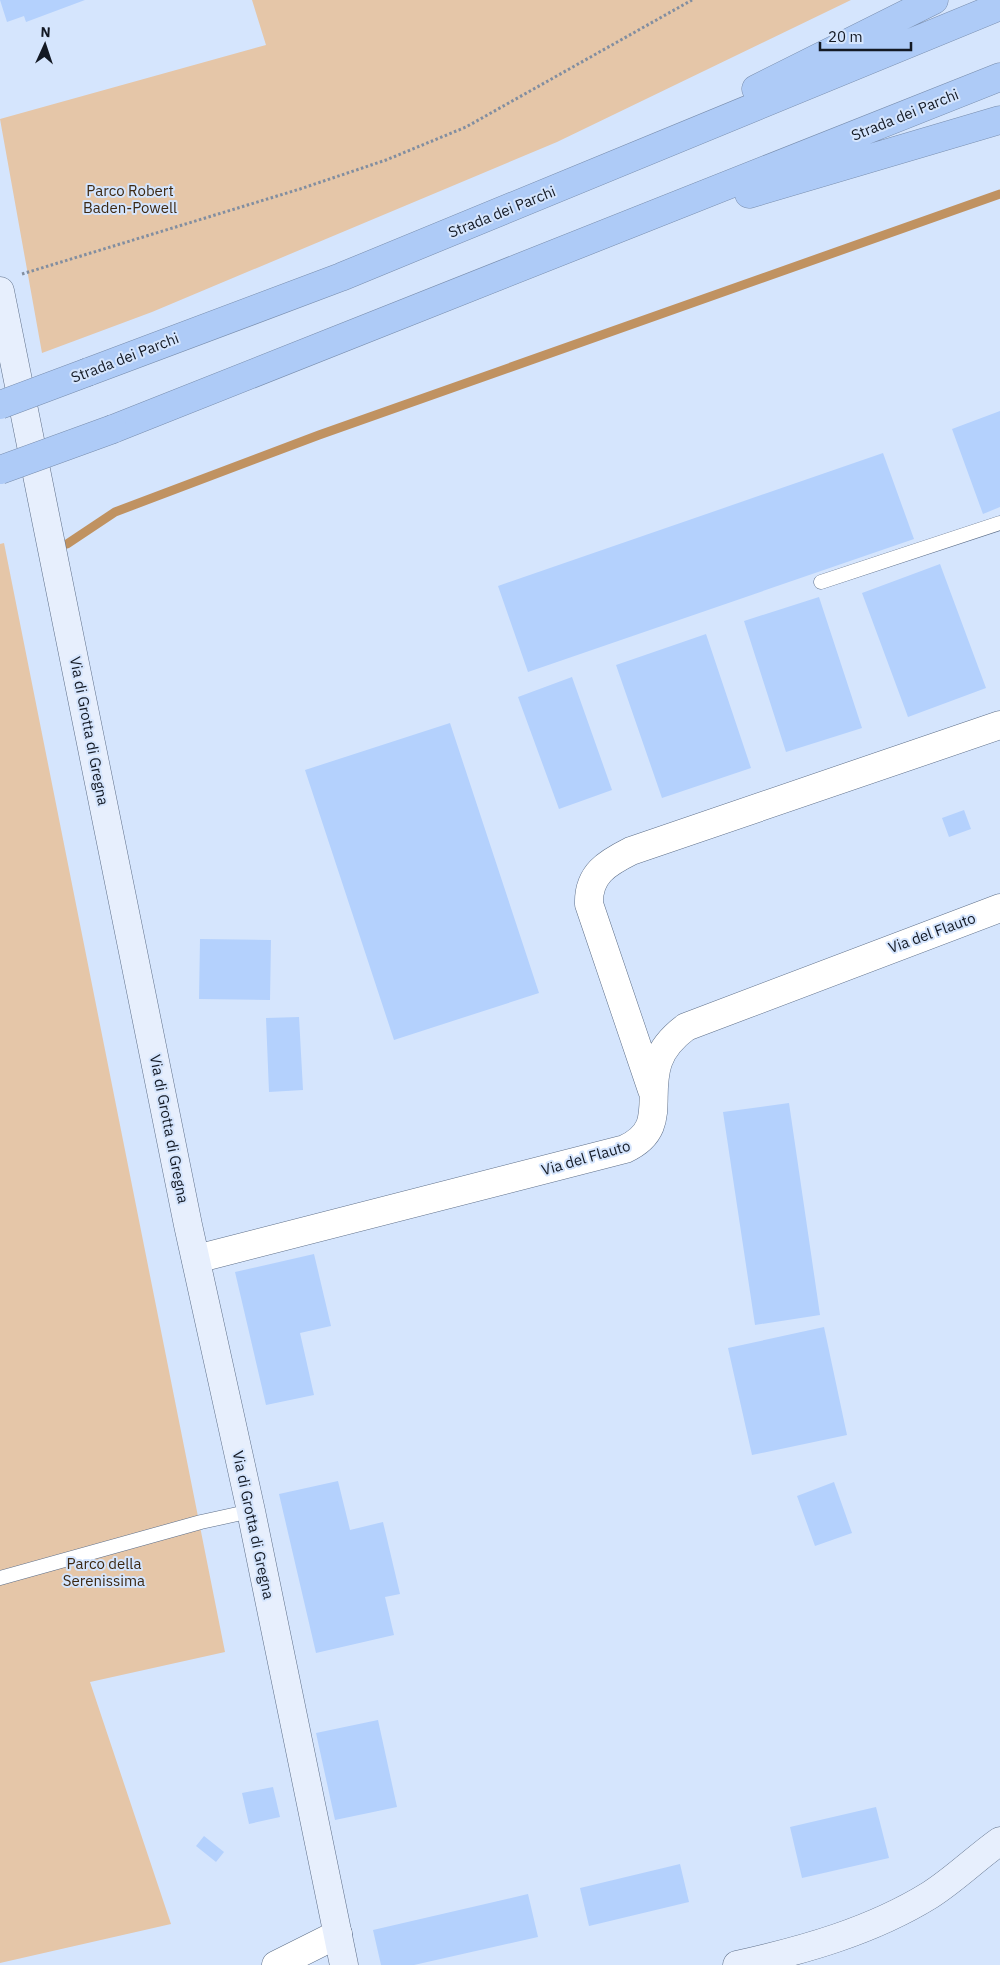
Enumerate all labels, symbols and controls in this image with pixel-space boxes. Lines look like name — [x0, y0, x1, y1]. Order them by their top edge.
north arrow — [20, 20, 70, 70]
scale bar — [820, 20, 911, 52]
text: N — [40, 23, 51, 41]
text: 20 m — [828, 27, 863, 46]
street label: Strada dei Parchi — [848, 84, 961, 145]
park label: Parco Robert Baden-Powell — [83, 181, 177, 217]
street label: Strada dei Parchi — [445, 181, 558, 242]
street label: Strada dei Parchi — [68, 328, 181, 387]
street label: Via di Grotta di Gregna — [66, 655, 113, 807]
street label: Via del Flauto — [886, 908, 978, 957]
street label: Via di Grotta di Gregna — [146, 1053, 193, 1205]
street label: Via del Flauto — [539, 1136, 633, 1179]
street label: Via di Grotta di Gregna — [228, 1449, 278, 1601]
park label: Parco della Serenissima — [63, 1554, 145, 1590]

